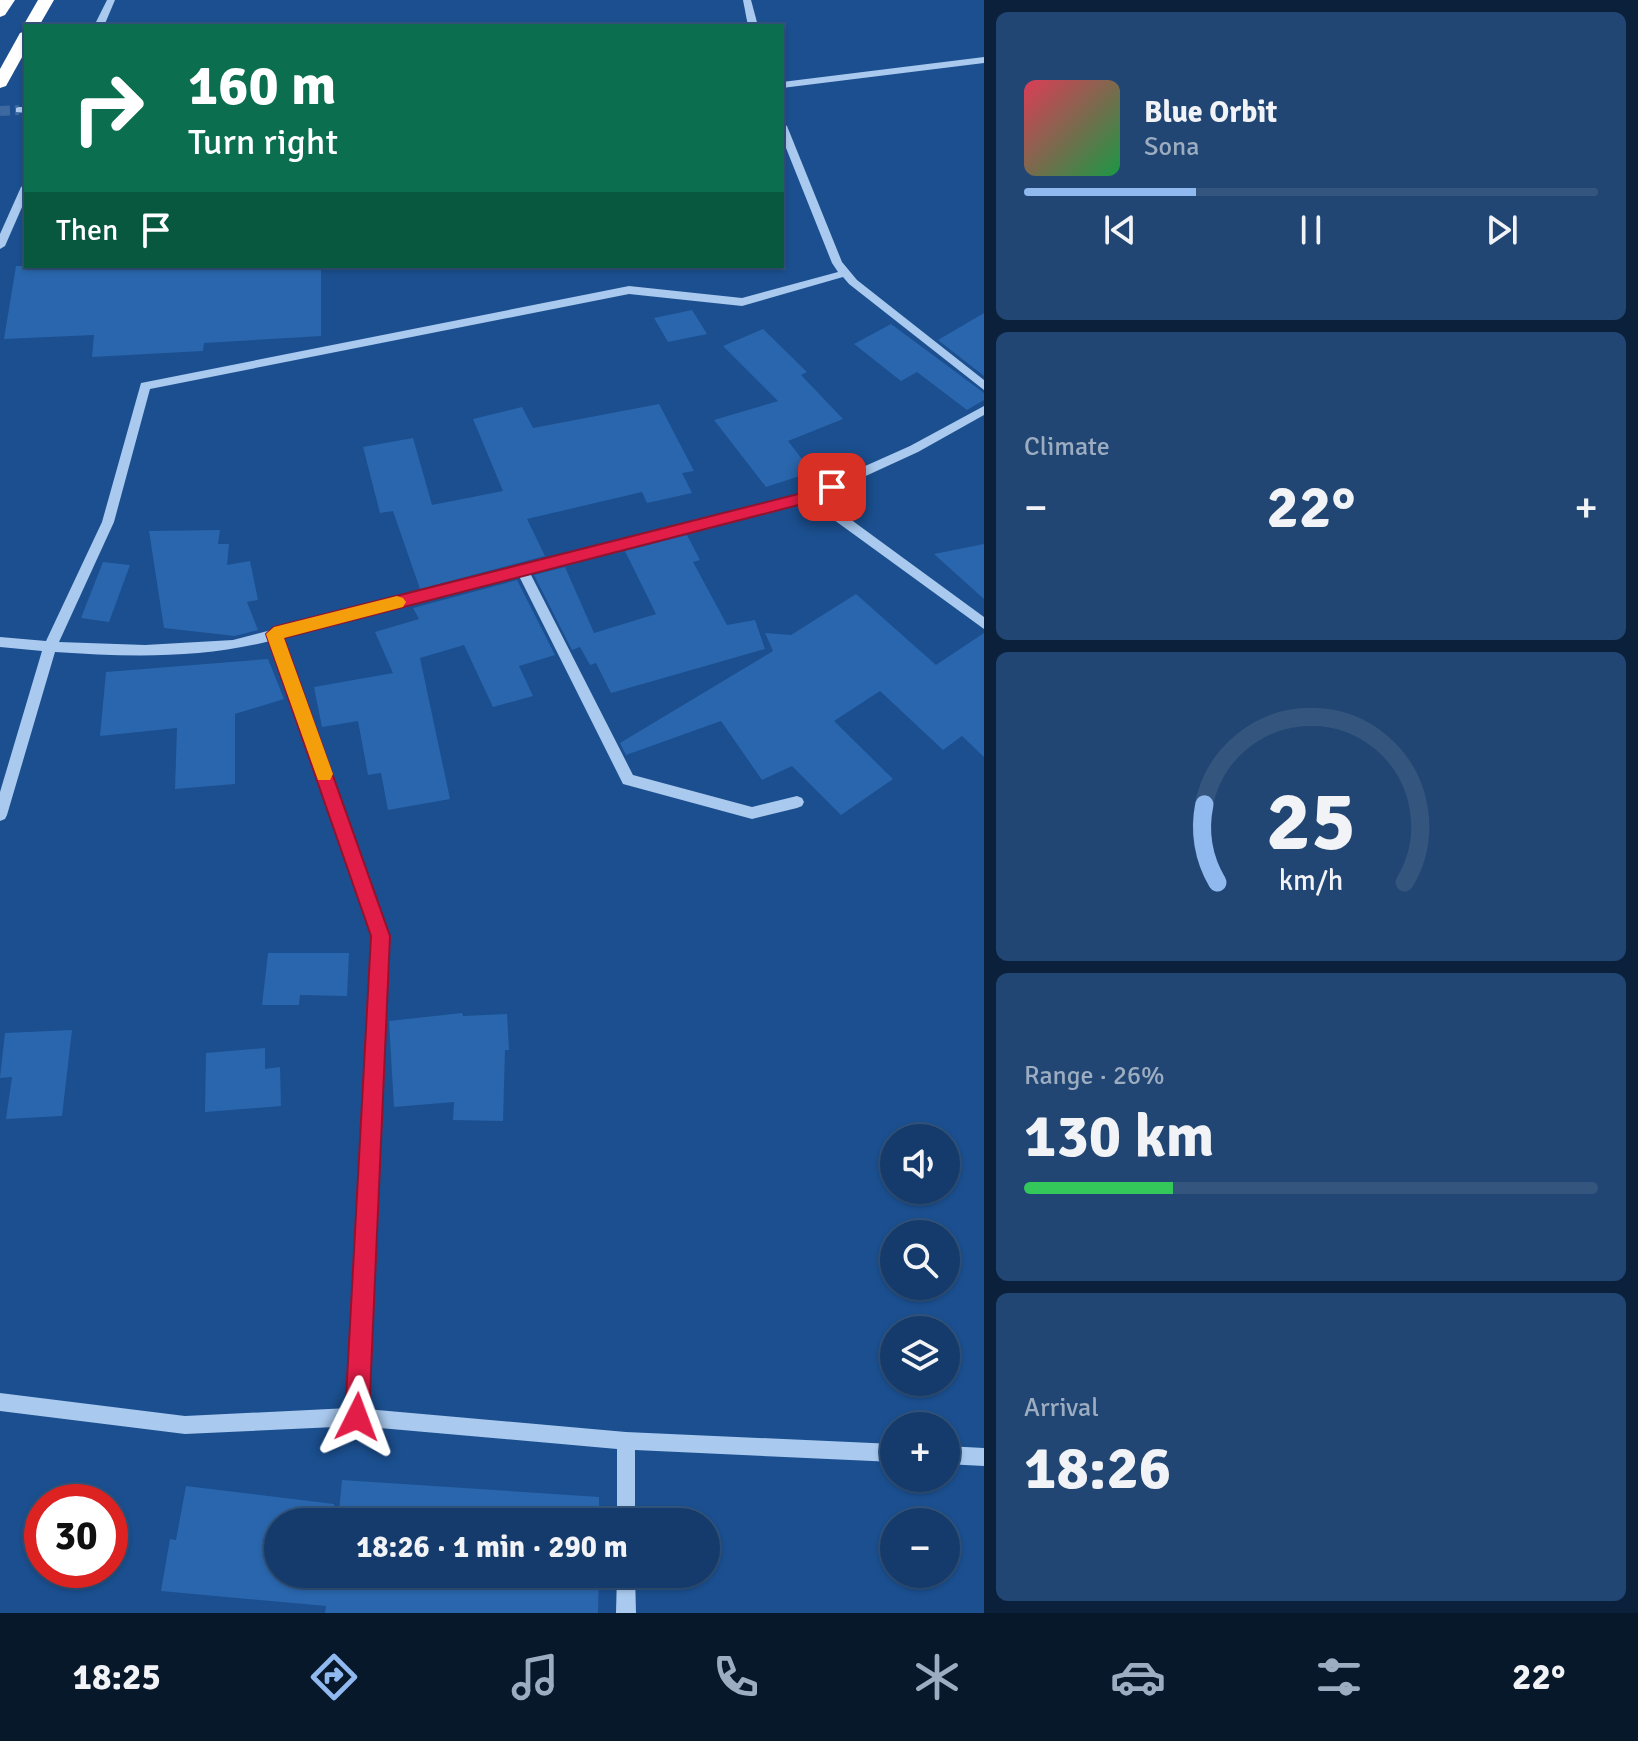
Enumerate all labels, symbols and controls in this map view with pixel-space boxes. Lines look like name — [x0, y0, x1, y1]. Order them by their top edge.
text: 160 m — [188, 51, 336, 120]
icon: right — [56, 56, 160, 160]
text: Blue Orbit — [1144, 94, 1277, 131]
text: Turn right — [188, 120, 338, 165]
text: Sona — [1144, 131, 1199, 163]
icon: arrive — [134, 208, 178, 252]
icon: previous — [1098, 208, 1142, 252]
icon: pause — [1289, 208, 1333, 252]
icon: next — [1480, 208, 1524, 252]
text: Then — [56, 212, 118, 249]
text: Climate — [1024, 431, 1110, 463]
pin — [798, 453, 866, 521]
icon: arrive — [810, 465, 854, 509]
text: 22° — [1267, 471, 1355, 545]
text: − — [1024, 481, 1048, 535]
text: + — [1574, 481, 1598, 535]
text: 25 — [1266, 770, 1356, 872]
text: km/h — [1279, 863, 1343, 898]
text: Range · 26% — [1024, 1060, 1165, 1092]
text: 130 km — [1024, 1100, 1214, 1174]
map controls — [880, 1124, 960, 1588]
button: sound — [880, 1124, 960, 1204]
button: search — [880, 1220, 960, 1300]
button: layers — [880, 1316, 960, 1396]
position arrow — [315, 1375, 399, 1459]
text: Arrival — [1024, 1392, 1099, 1424]
button: + — [880, 1412, 960, 1492]
text: 18:26 — [1024, 1432, 1171, 1506]
speed limit sign: 30 — [24, 1484, 128, 1588]
button: − — [880, 1508, 960, 1588]
text: 18:26 · 1 min · 290 m — [356, 1529, 628, 1566]
icon: directions — [306, 1649, 362, 1705]
icon: music — [507, 1649, 563, 1705]
icon: phone — [708, 1649, 764, 1705]
icon: climate — [909, 1649, 965, 1705]
icon: car — [1110, 1649, 1166, 1705]
icon: filters — [1311, 1649, 1367, 1705]
text: 18:25 — [73, 1655, 161, 1700]
text: 22° — [1512, 1655, 1565, 1700]

